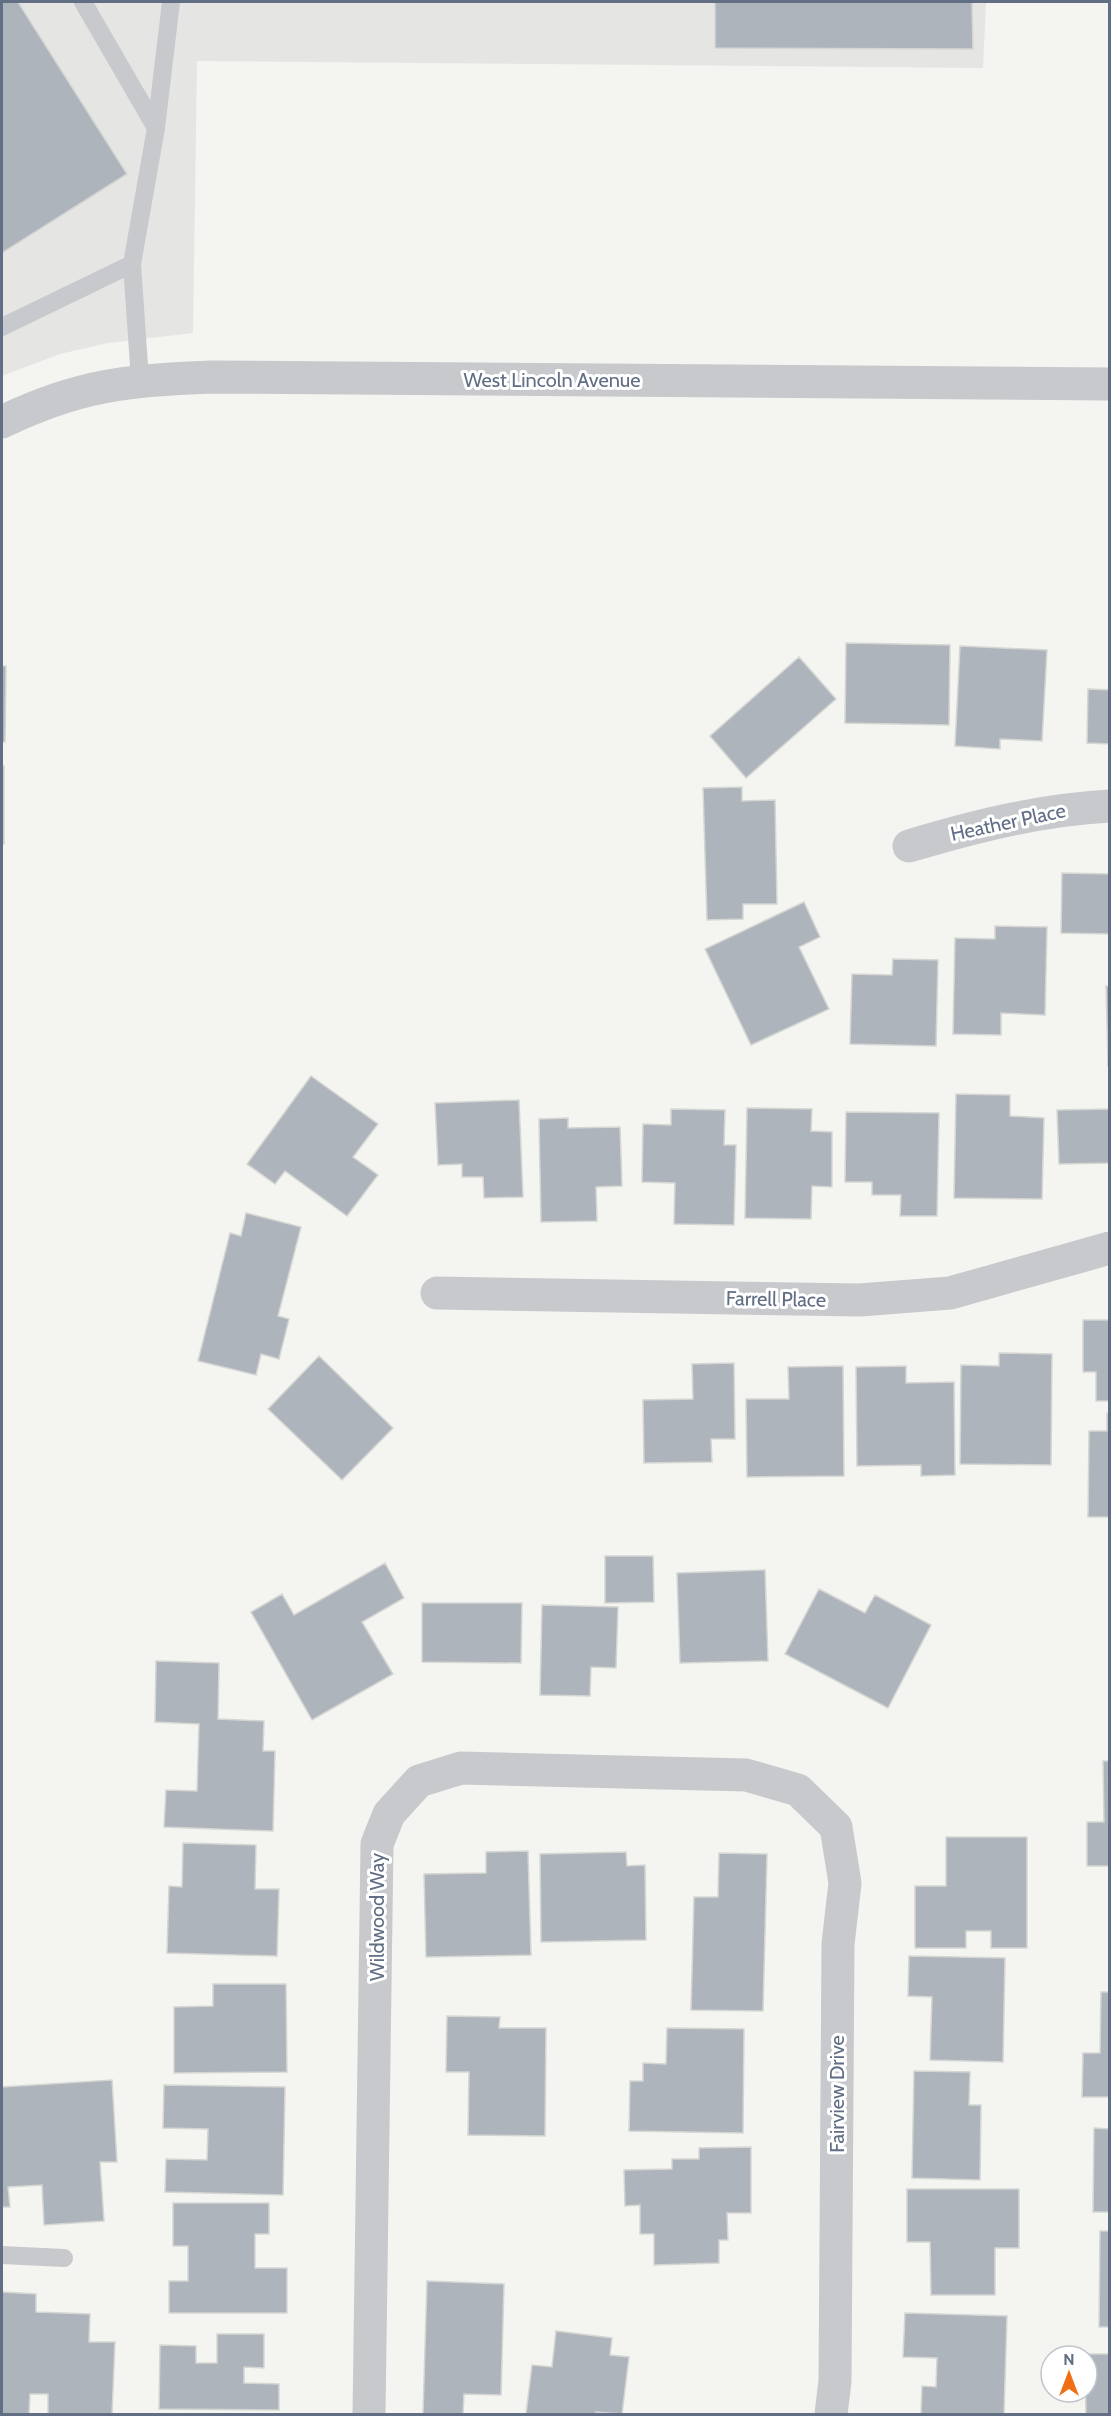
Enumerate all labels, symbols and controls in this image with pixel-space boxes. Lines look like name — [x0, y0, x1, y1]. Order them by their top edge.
street label: West Lincoln Avenue — [463, 368, 641, 392]
street label: Heather Place — [948, 798, 1068, 846]
street label: Farrell Place — [726, 1286, 826, 1312]
street label: Wildwood Way — [365, 1853, 389, 1981]
street label: Fairview Drive — [825, 2035, 849, 2153]
north arrow — [1039, 2344, 1099, 2404]
text: N — [1063, 2350, 1075, 2369]

